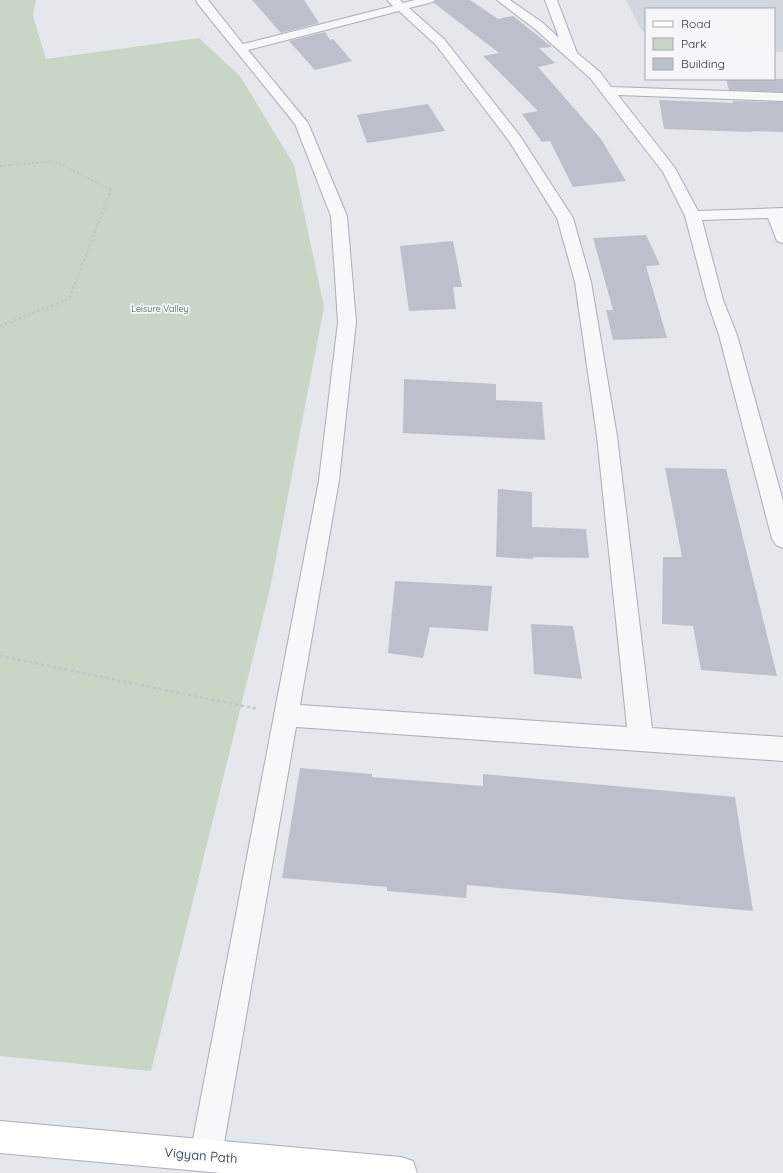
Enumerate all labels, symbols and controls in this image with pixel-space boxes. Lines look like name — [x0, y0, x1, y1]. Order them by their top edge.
legend — [645, 8, 775, 80]
text: Road — [681, 16, 711, 31]
text: Park — [681, 36, 706, 51]
text: Building — [681, 56, 725, 71]
park label: Leisure Valley — [131, 303, 189, 314]
street label: Vigyan Path — [164, 1144, 238, 1166]

